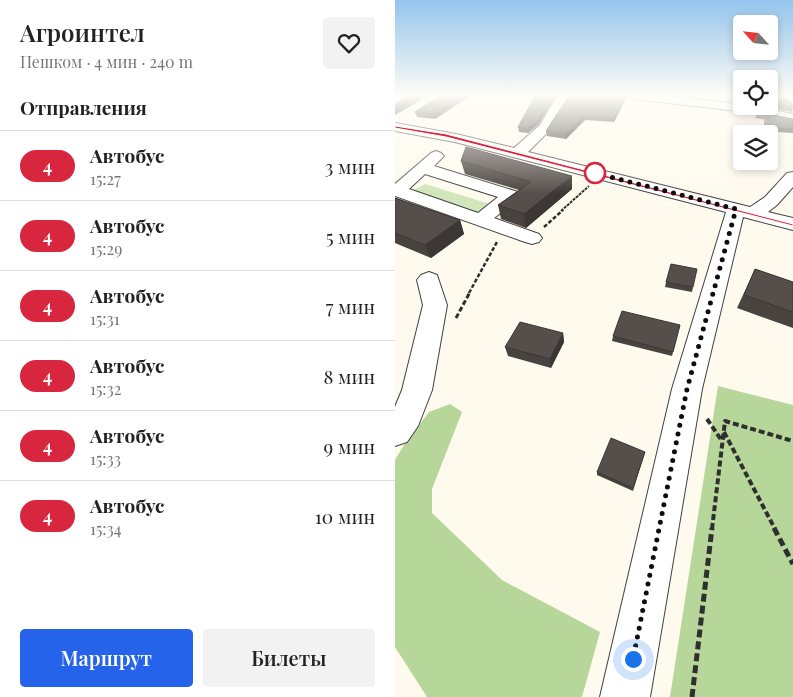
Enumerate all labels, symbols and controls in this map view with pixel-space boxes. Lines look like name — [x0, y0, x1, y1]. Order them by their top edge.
north arrow — [733, 15, 777, 60]
map controls — [733, 15, 778, 170]
text: Агроинтел — [20, 16, 145, 48]
button: heart — [323, 17, 375, 69]
text: Пешком · 4 мин · 240 m — [20, 51, 193, 72]
button: locate — [733, 70, 778, 115]
text: Отправления — [20, 94, 147, 120]
button: layers — [733, 125, 778, 170]
text: Автобус — [90, 142, 165, 168]
text: 3 мин — [325, 153, 375, 179]
text: 4 — [43, 154, 52, 178]
unlabelled marker — [584, 162, 606, 184]
text: 15:27 — [90, 168, 121, 189]
text: Автобус — [90, 212, 165, 238]
text: 5 мин — [326, 223, 375, 249]
text: 4 — [43, 224, 52, 248]
text: 15:29 — [90, 238, 122, 259]
text: Автобус — [90, 282, 165, 308]
text: 7 мин — [326, 293, 375, 319]
text: 4 — [43, 294, 52, 318]
text: 15:31 — [90, 308, 120, 329]
text: Автобус — [90, 352, 165, 378]
text: 8 мин — [323, 363, 375, 389]
text: 4 — [43, 364, 52, 388]
text: 15:32 — [90, 378, 122, 399]
text: Автобус — [90, 422, 165, 448]
text: 9 мин — [324, 433, 375, 459]
text: 4 — [43, 434, 52, 458]
text: 15:33 — [90, 448, 121, 469]
text: Автобус — [90, 492, 165, 518]
text: 10 мин — [315, 503, 375, 529]
text: 4 — [43, 504, 52, 528]
text: 15:34 — [90, 518, 122, 539]
button: Маршрут — [20, 629, 193, 687]
button: Билеты — [203, 629, 375, 687]
your location — [621, 647, 646, 672]

